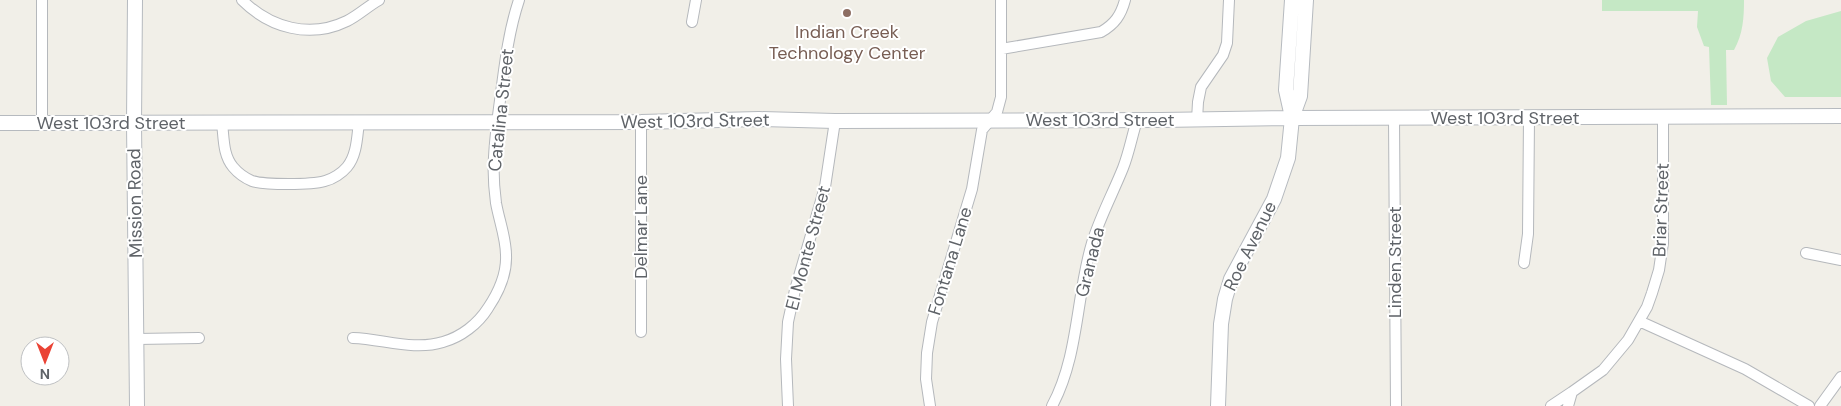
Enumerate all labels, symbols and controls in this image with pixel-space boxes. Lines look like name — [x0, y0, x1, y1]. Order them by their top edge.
marker: Indian Creek Technology Center — [841, 7, 853, 19]
place label: Indian Creek Technology Center — [769, 20, 926, 65]
street label: Catalina Street — [483, 47, 519, 173]
street label: West 103rd Street — [1430, 106, 1580, 130]
street label: West 103rd Street — [620, 108, 770, 134]
street label: West 103rd Street — [1025, 108, 1175, 132]
street label: West 103rd Street — [36, 111, 186, 135]
street label: Mission Road — [122, 148, 148, 258]
street label: Briar Street — [1647, 163, 1675, 257]
street label: Delmar Lane — [629, 175, 653, 279]
street label: El Monte Street — [780, 183, 836, 313]
street label: Roe Avenue — [1218, 197, 1282, 295]
street label: Fontana Lane — [922, 204, 978, 318]
street label: Linden Street — [1383, 206, 1407, 318]
street label: Granada — [1070, 224, 1110, 300]
north arrow — [20, 336, 70, 386]
text: N — [40, 365, 50, 383]

